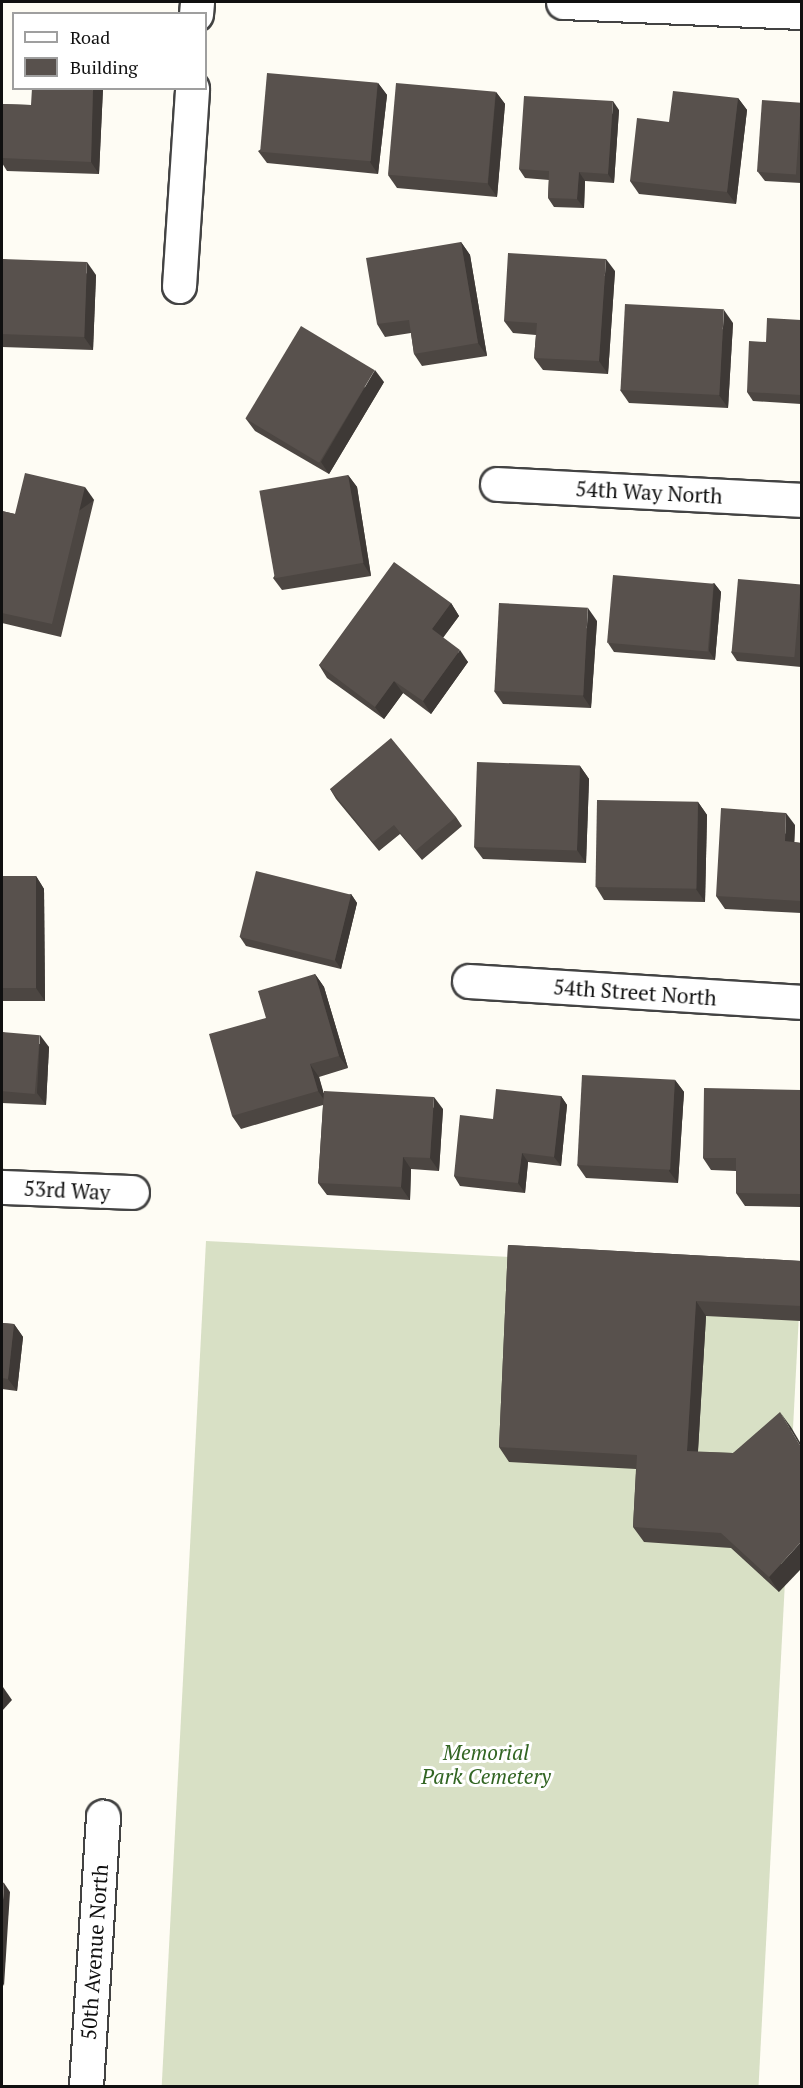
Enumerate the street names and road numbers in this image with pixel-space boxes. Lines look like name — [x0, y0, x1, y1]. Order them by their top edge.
street label: 54th Way North — [575, 476, 723, 508]
street label: 54th Street North — [552, 974, 718, 1010]
street label: 53rd Way — [23, 1175, 111, 1205]
street label: 50th Avenue North — [75, 1863, 113, 2041]

